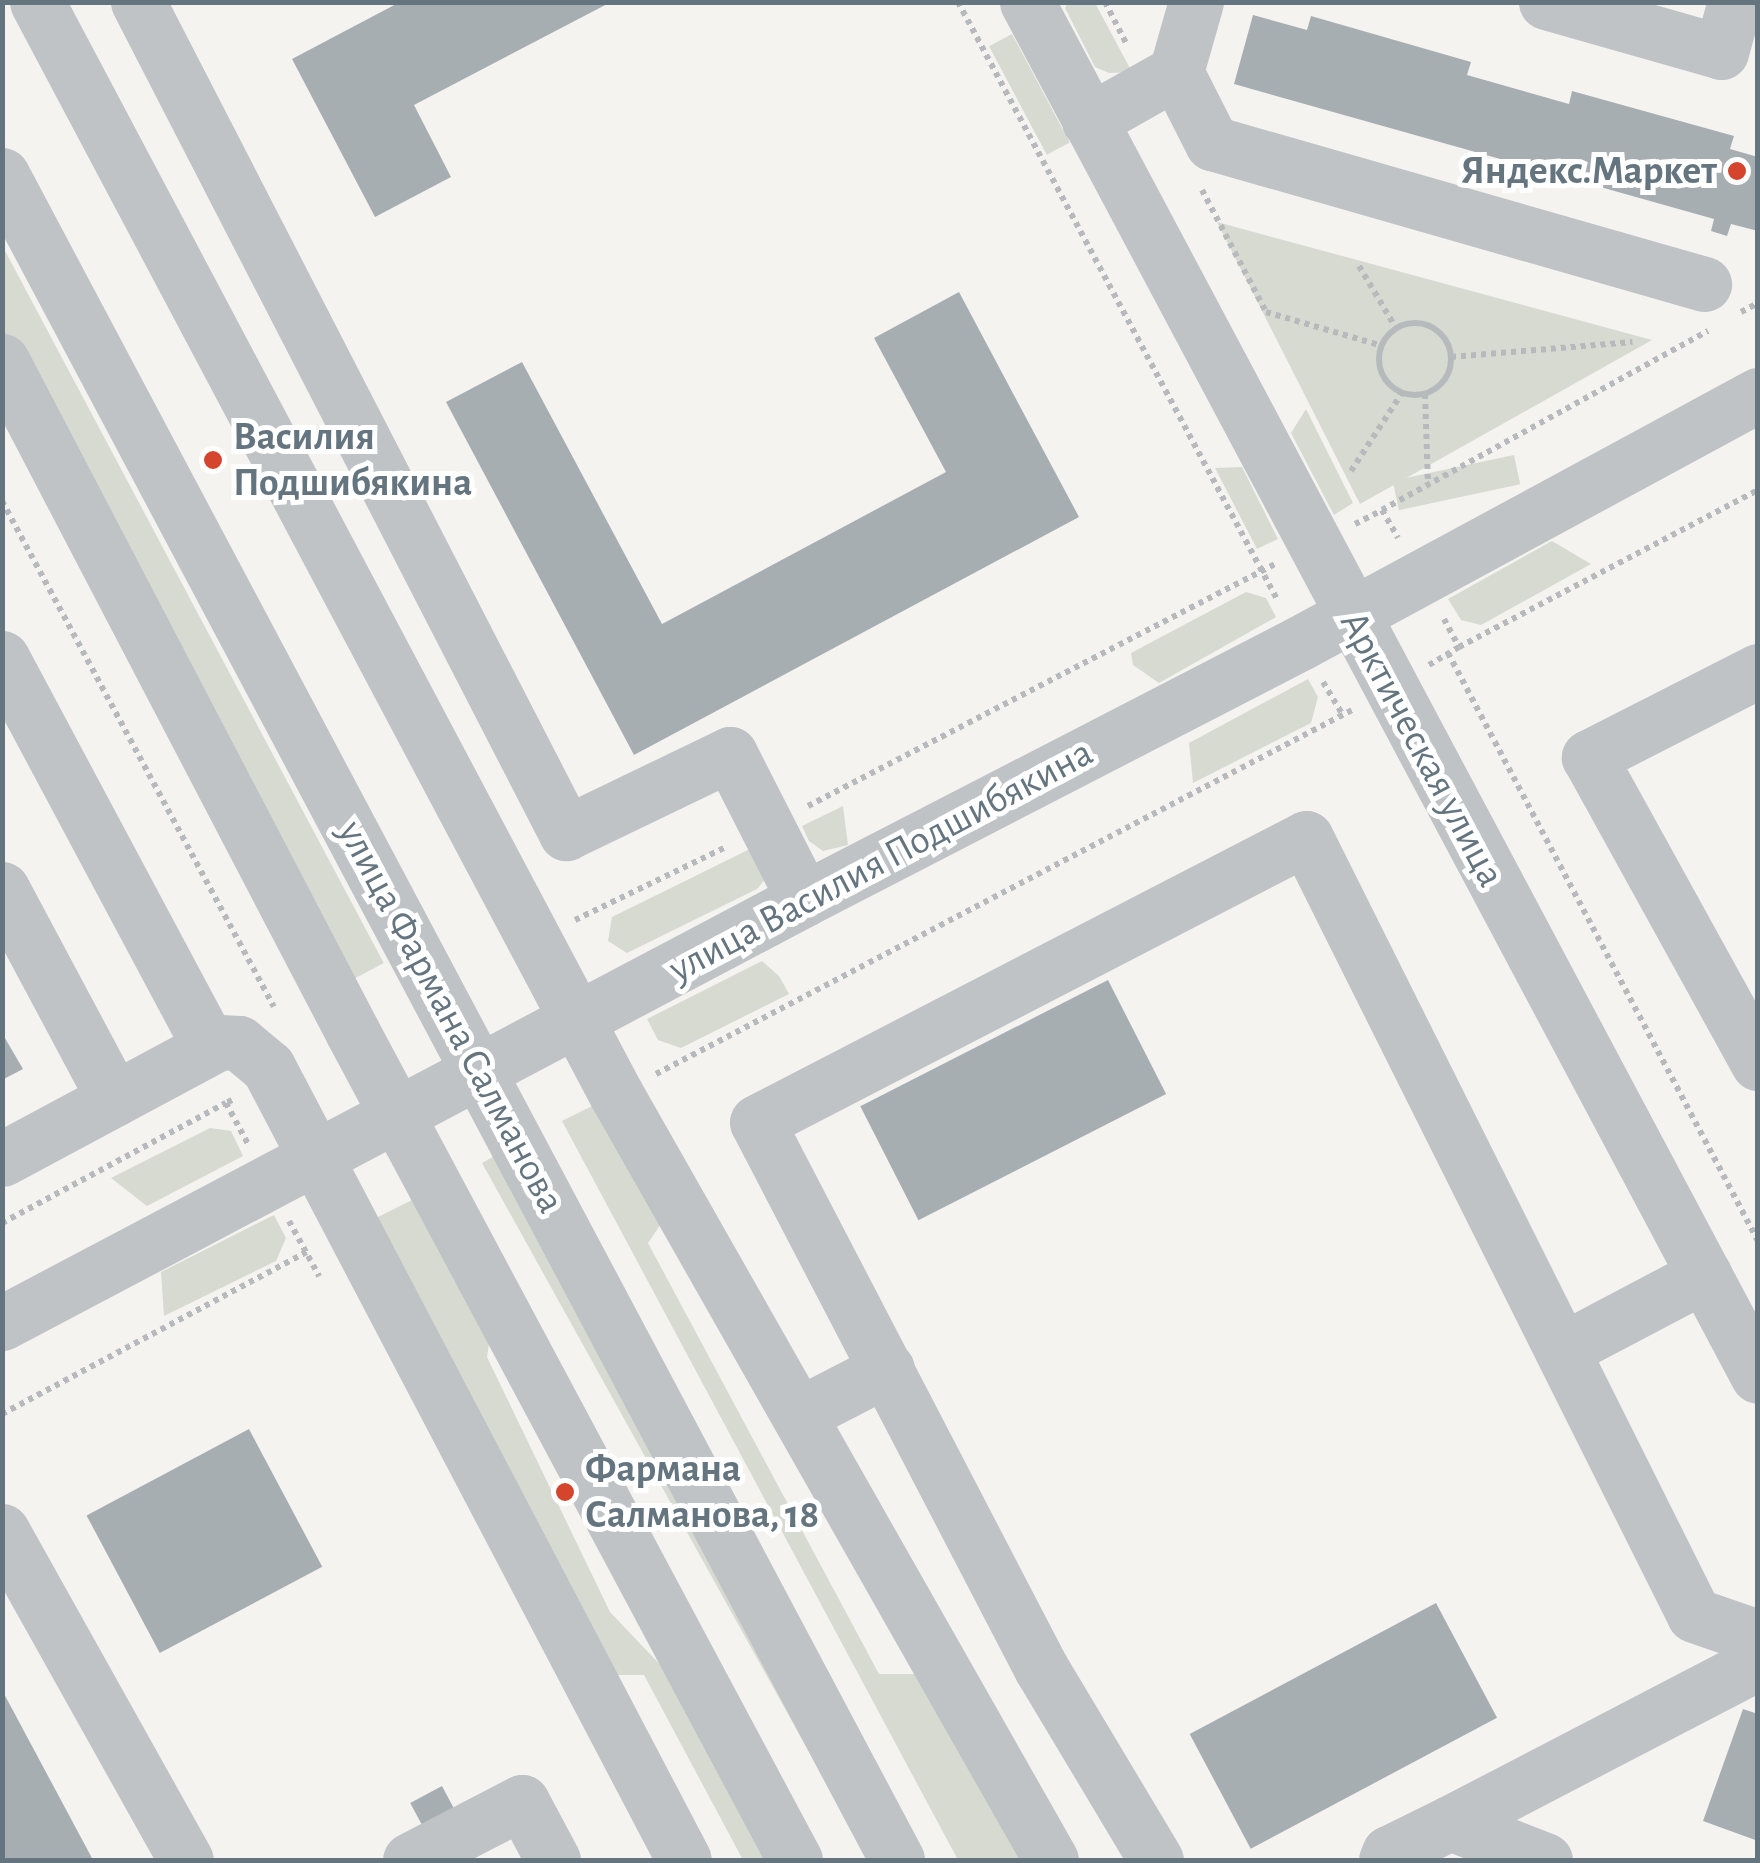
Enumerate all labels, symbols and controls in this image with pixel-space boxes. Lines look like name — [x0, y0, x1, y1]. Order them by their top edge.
place label: Яндекс.Маркет — [1461, 147, 1717, 195]
marker: Яндекс.Маркет — [1726, 160, 1748, 182]
place label: Василия Подшибякина — [233, 413, 472, 507]
marker: Василия Подшибякина — [202, 449, 224, 471]
street label: Арктическая улица — [1329, 603, 1515, 895]
street label: улица Василия Подшибякина — [661, 729, 1101, 993]
street label: улица Фармана Салманова — [327, 813, 575, 1221]
place label: Фармана Салманова, 18 — [585, 1445, 819, 1539]
marker: Фармана Салманова, 18 — [554, 1481, 576, 1503]

